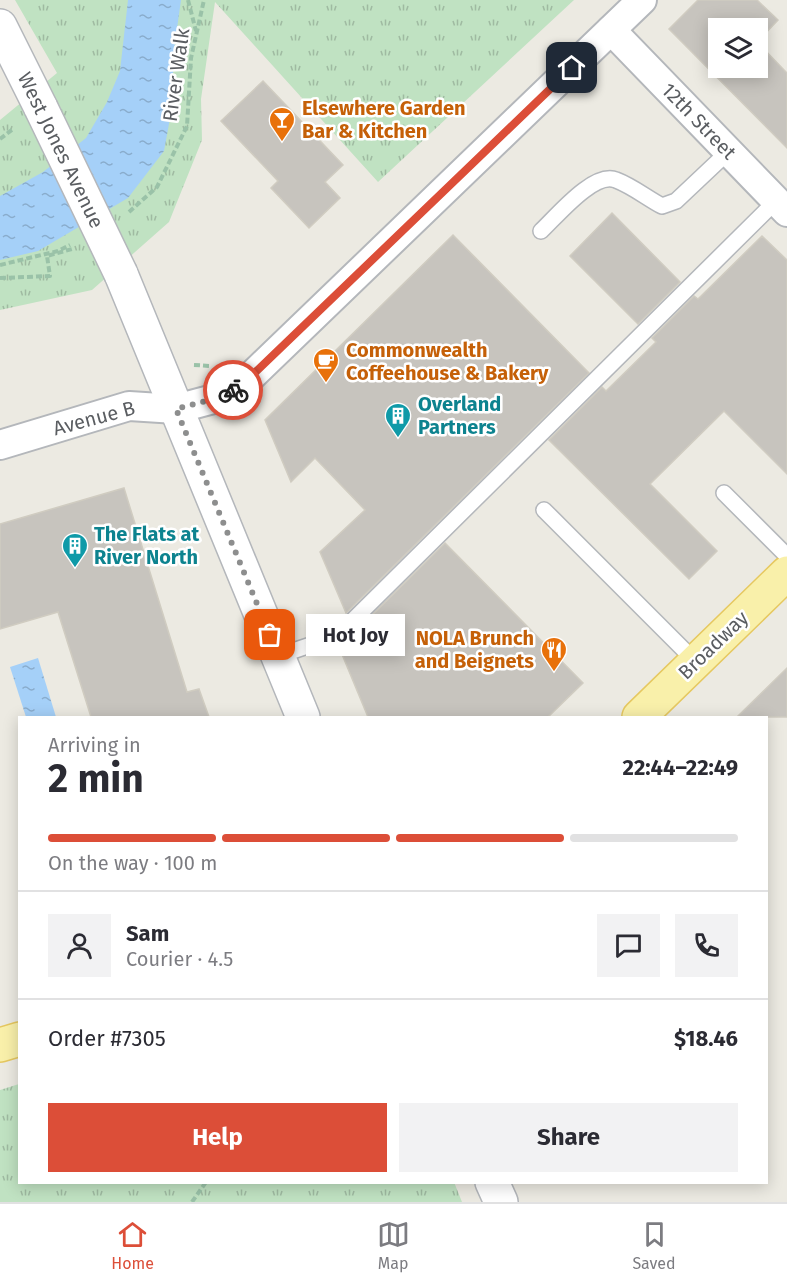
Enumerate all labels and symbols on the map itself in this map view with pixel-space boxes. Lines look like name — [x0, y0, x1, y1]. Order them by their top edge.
street label: River Walk — [158, 26, 195, 123]
pin — [546, 42, 597, 93]
street label: West Jones Avenue — [13, 68, 109, 232]
street label: 12th Street — [657, 78, 742, 165]
place label: Elsewhere Garden Bar & Kitchen — [302, 96, 466, 143]
bar icon: Elsewhere Garden Bar & Kitchen — [267, 105, 297, 143]
place label: Commonwealth Coffeehouse & Bakery — [346, 338, 549, 385]
cafe icon: Commonwealth Coffeehouse & Bakery — [311, 346, 341, 384]
courier — [203, 360, 263, 420]
place label: Overland Partners — [418, 392, 501, 439]
street label: Avenue B — [50, 396, 138, 440]
building icon: Overland Partners — [383, 401, 413, 439]
place label: The Flats at River North — [94, 522, 200, 569]
building icon: The Flats at River North — [60, 531, 90, 569]
street label: Broadway — [673, 606, 753, 684]
pin — [244, 609, 295, 660]
callout: Hot Joy — [306, 614, 405, 656]
place label: NOLA Brunch and Beignets — [415, 626, 534, 673]
restaurant icon: NOLA Brunch and Beignets — [539, 635, 569, 673]

